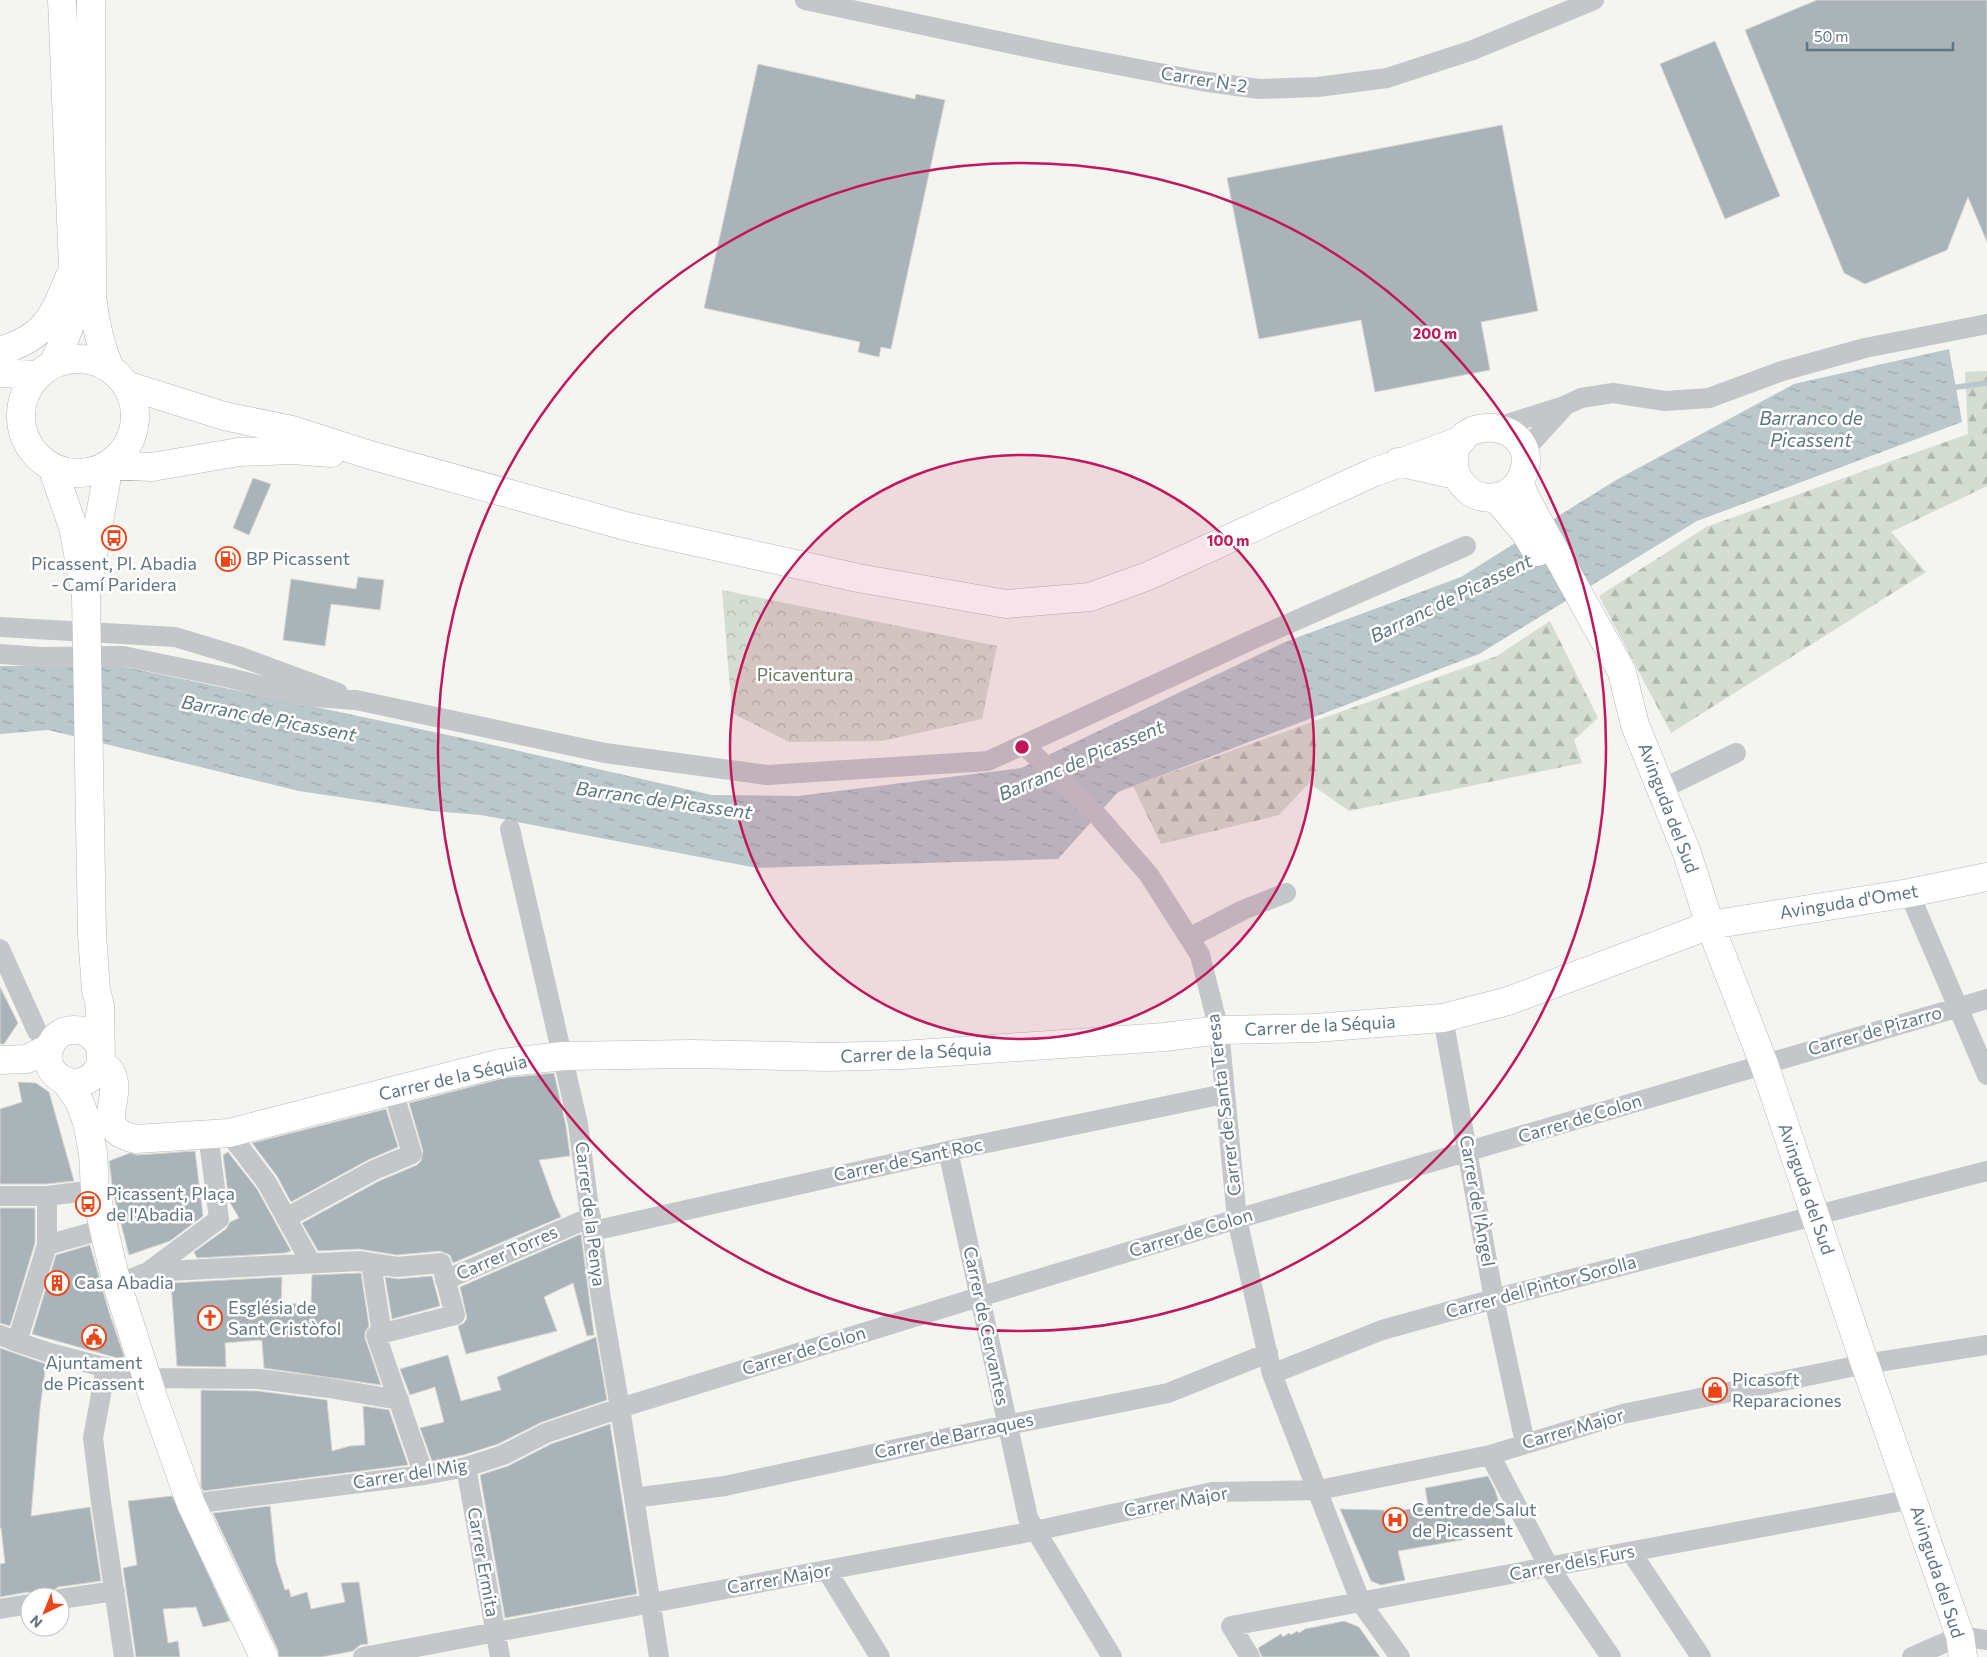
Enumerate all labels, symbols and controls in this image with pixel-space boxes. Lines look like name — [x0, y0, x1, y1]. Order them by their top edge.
scale bar — [1807, 20, 1953, 52]
text: 50 m — [1814, 27, 1848, 45]
street label: Carrer N-2 — [1159, 61, 1249, 97]
text: 200 m — [1413, 324, 1457, 342]
water label: Barranco de Picassent — [1759, 406, 1863, 451]
bus stop icon: Picassent, Pl. Abadia - Camí Paridera — [101, 525, 127, 551]
text: 100 m — [1207, 531, 1249, 549]
fuel station icon: BP Picassent — [215, 546, 241, 572]
place label: BP Picassent — [246, 547, 350, 569]
water label: Barranc de Picassent — [1366, 548, 1537, 647]
place label: Picassent, Pl. Abadia - Camí Paridera — [31, 552, 197, 595]
park label: Picaventura — [757, 663, 853, 685]
water label: Barranc de Picassent — [180, 689, 360, 746]
water label: Barranc de Picassent — [994, 714, 1168, 805]
centre of rings — [1013, 738, 1031, 756]
street label: Avinguda del Sud — [1634, 739, 1704, 876]
water label: Barranc de Picassent — [574, 776, 755, 823]
street label: Avinguda d'Omet — [1778, 879, 1920, 923]
street label: Carrer de Pizarro — [1805, 1000, 1944, 1060]
street label: Carrer de la Séquia — [1244, 1010, 1396, 1040]
street label: Carrer de Santa Teresa — [1201, 1013, 1245, 1197]
street label: Carrer de la Séquia — [840, 1037, 992, 1067]
street label: Carrer de la Séquia — [377, 1049, 529, 1105]
street label: Carrer de Colon — [1515, 1089, 1644, 1147]
street label: Avinguda del Sud — [1774, 1120, 1840, 1257]
street label: Carrer de Sant Roc — [831, 1132, 984, 1186]
street label: Carrer de l'Àngel — [1456, 1133, 1500, 1268]
street label: Carrer de la Penya — [571, 1140, 611, 1288]
place label: Picassent, Plaça de l'Abadia — [106, 1182, 235, 1225]
bus stop icon: Picassent, Plaça de l'Abadia — [75, 1191, 101, 1217]
street label: Carrer de Colon — [1126, 1203, 1255, 1261]
street label: Carrer Torres — [453, 1220, 561, 1284]
street label: Carrer de Cervantes — [959, 1244, 1015, 1407]
street label: Carrer del Pintor Sorolla — [1443, 1250, 1638, 1322]
building icon: Casa Abadia — [44, 1270, 70, 1296]
place label: Casa Abadia — [74, 1271, 174, 1293]
place label: Església de Sant Cristòfol — [228, 1296, 341, 1339]
church icon: Església de Sant Cristòfol — [197, 1305, 223, 1331]
street label: Carrer de Colon — [739, 1321, 868, 1379]
public building icon: Ajuntament de Picassent — [81, 1324, 107, 1350]
place label: Ajuntament de Picassent — [43, 1351, 145, 1394]
place label: Picasoft Reparaciones — [1732, 1368, 1842, 1411]
shop icon: Picasoft Reparaciones — [1702, 1377, 1728, 1403]
street label: Carrer Major — [1519, 1403, 1626, 1453]
street label: Carrer de Barraques — [872, 1407, 1035, 1463]
street label: Carrer del Mig — [351, 1453, 469, 1493]
street label: Carrer Major — [1122, 1481, 1229, 1521]
place label: Centre de Salut de Picassent — [1412, 1498, 1537, 1541]
street label: Avinguda del Sud — [1906, 1503, 1970, 1641]
street label: Carrer Ermita — [464, 1505, 504, 1618]
hospital icon: Centre de Salut de Picassent — [1382, 1507, 1408, 1533]
street label: Carrer dels Furs — [1507, 1539, 1636, 1585]
street label: Carrer Major — [725, 1558, 832, 1598]
north arrow — [20, 1587, 70, 1637]
text: N — [26, 1612, 45, 1632]

